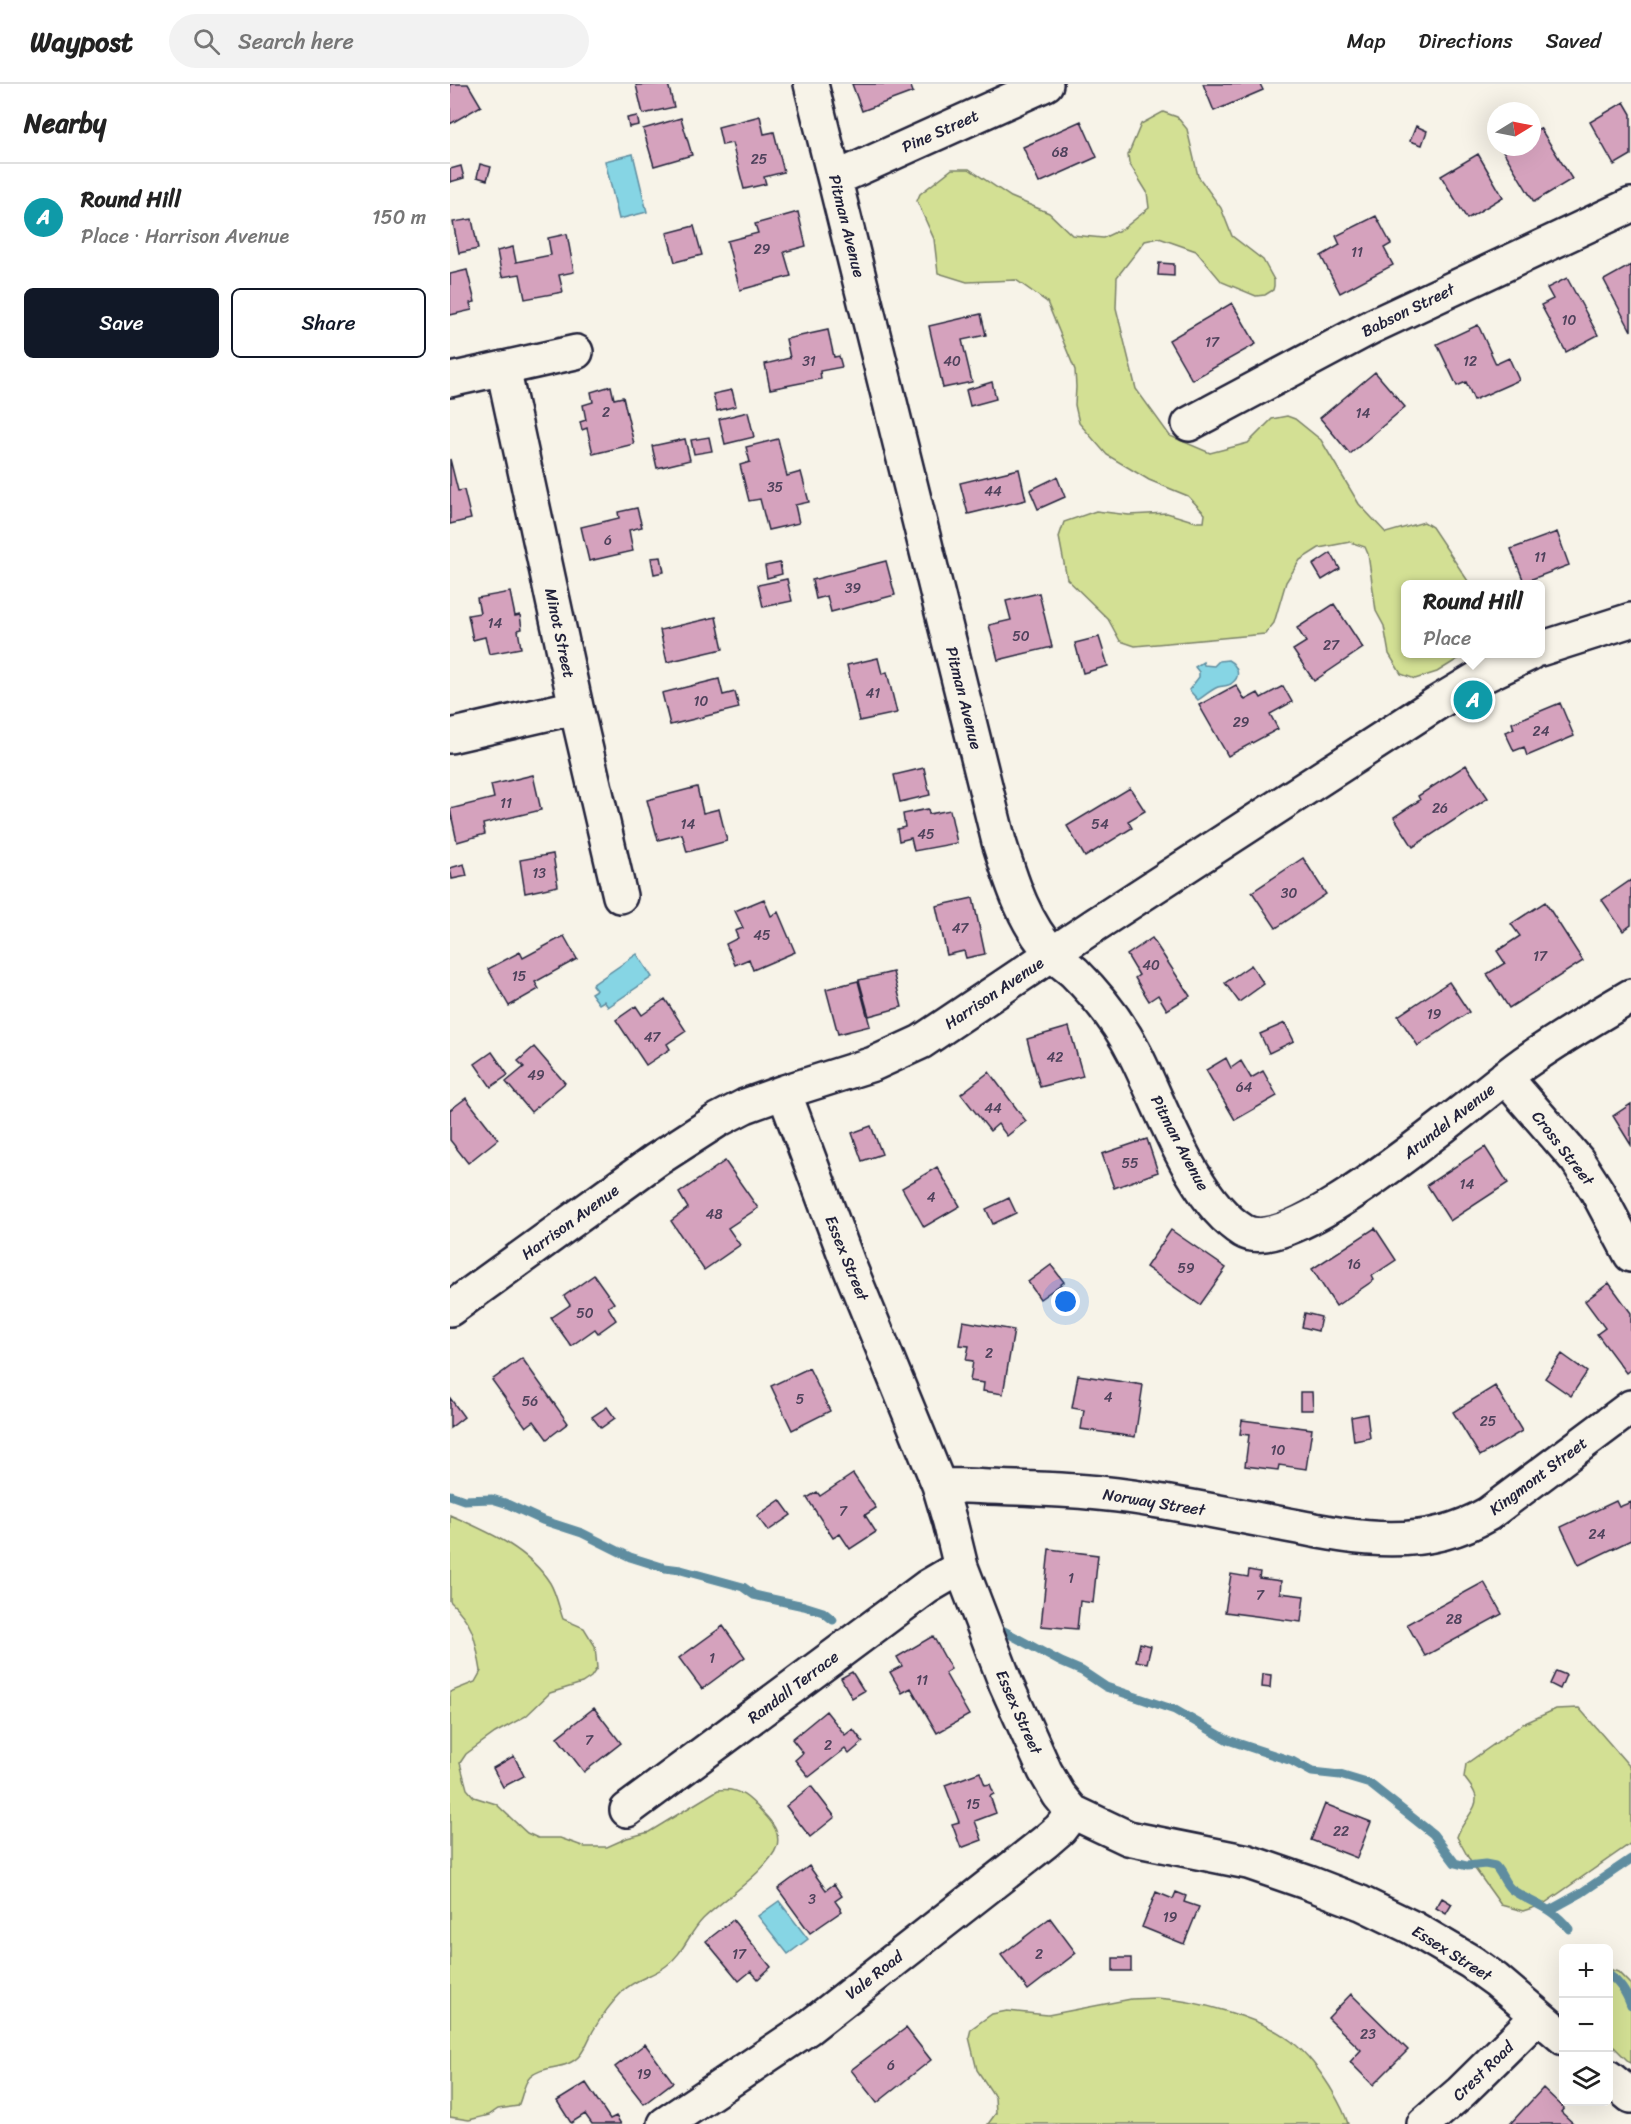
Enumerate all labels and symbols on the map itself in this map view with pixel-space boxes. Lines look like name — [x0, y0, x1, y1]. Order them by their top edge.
street label: Pine Street — [897, 101, 983, 161]
north arrow — [1487, 102, 1541, 156]
house number: 68 — [1052, 140, 1069, 165]
house number: 25 — [751, 147, 768, 172]
street label: Pitman Avenue — [820, 171, 874, 281]
house number: 29 — [754, 237, 771, 262]
house number: 11 — [1351, 240, 1363, 265]
street label: Babson Street — [1356, 275, 1460, 345]
house number: 10 — [1562, 308, 1577, 333]
house number: 17 — [1205, 330, 1220, 355]
house number: 31 — [802, 349, 816, 374]
house number: 40 — [943, 349, 961, 374]
house number: 12 — [1463, 349, 1477, 374]
house number: 2 — [602, 400, 610, 425]
house number: 14 — [1356, 401, 1371, 426]
house number: 35 — [767, 475, 784, 500]
house number: 44 — [984, 479, 1002, 504]
house number: 6 — [604, 528, 612, 553]
house number: 11 — [1534, 545, 1546, 570]
house number: 39 — [845, 576, 862, 601]
street label: Minot Street — [536, 585, 584, 681]
house number: 14 — [488, 611, 503, 636]
house number: 50 — [1012, 624, 1030, 649]
house number: 27 — [1323, 633, 1340, 658]
street label: Pitman Avenue — [937, 643, 991, 753]
pin: A — [1454, 678, 1492, 722]
house number: 41 — [866, 681, 880, 706]
house number: 10 — [694, 689, 709, 714]
house number: 29 — [1233, 710, 1250, 735]
house number: 24 — [1533, 719, 1550, 744]
house number: 11 — [500, 791, 512, 816]
house number: 26 — [1432, 796, 1448, 821]
house number: 14 — [681, 812, 696, 837]
house number: 54 — [1091, 812, 1109, 837]
house number: 45 — [917, 822, 935, 847]
house number: 13 — [532, 861, 546, 886]
house number: 30 — [1281, 881, 1297, 906]
house number: 47 — [952, 916, 969, 941]
house number: 45 — [753, 923, 771, 948]
house number: 17 — [1533, 944, 1548, 969]
street label: Harrison Avenue — [938, 949, 1050, 1037]
house number: 40 — [1142, 953, 1160, 978]
house number: 15 — [512, 964, 527, 989]
house number: 19 — [1427, 1002, 1442, 1027]
house number: 47 — [644, 1025, 661, 1050]
house number: 42 — [1047, 1045, 1063, 1070]
house number: 49 — [527, 1063, 545, 1088]
house number: 64 — [1236, 1075, 1253, 1100]
street label: Arundel Avenue — [1396, 1075, 1502, 1167]
street label: Pitman Avenue — [1142, 1090, 1218, 1196]
house number: 44 — [984, 1096, 1002, 1121]
street label: Cross Street — [1524, 1104, 1602, 1193]
house number: 55 — [1121, 1151, 1139, 1176]
house number: 14 — [1460, 1172, 1475, 1197]
street label: Harrison Avenue — [515, 1176, 625, 1268]
house number: 4 — [927, 1185, 936, 1210]
house number: 48 — [705, 1202, 723, 1227]
street label: Essex Street — [817, 1211, 878, 1306]
house number: 16 — [1347, 1252, 1361, 1277]
house number: 59 — [1177, 1256, 1195, 1281]
your location — [1051, 1287, 1080, 1316]
house number: 50 — [576, 1301, 594, 1326]
house number: 2 — [985, 1341, 993, 1366]
house number: 4 — [1104, 1385, 1113, 1410]
house number: 5 — [796, 1387, 805, 1412]
house number: 56 — [522, 1389, 538, 1414]
house number: 25 — [1480, 1409, 1497, 1434]
street label: Kingmont Street — [1482, 1429, 1594, 1523]
house number: 10 — [1271, 1438, 1286, 1463]
street label: Norway Street — [1101, 1480, 1208, 1524]
house number: 7 — [839, 1499, 848, 1524]
house number: 24 — [1589, 1522, 1606, 1547]
house number: 1 — [1068, 1566, 1074, 1591]
house number: 7 — [1256, 1583, 1265, 1608]
house number: 28 — [1446, 1607, 1463, 1632]
street label: Randall Terrace — [741, 1643, 845, 1731]
house number: 1 — [709, 1646, 715, 1671]
street label: Essex Street — [987, 1665, 1051, 1760]
house number: 11 — [916, 1668, 928, 1693]
house number: 7 — [585, 1728, 594, 1753]
house number: 2 — [824, 1733, 832, 1758]
house number: 15 — [966, 1792, 981, 1817]
house number: 22 — [1333, 1819, 1349, 1844]
house number: 3 — [808, 1887, 816, 1912]
house number: 19 — [1163, 1905, 1178, 1930]
street label: Essex Street — [1406, 1917, 1498, 1989]
house number: 17 — [732, 1942, 747, 1967]
street label: Vale Road — [838, 1942, 911, 2007]
house number: 2 — [1035, 1942, 1043, 1967]
house number: 23 — [1360, 2022, 1376, 2047]
street label: Crest Road — [1445, 2033, 1522, 2108]
house number: 6 — [887, 2053, 895, 2078]
house number: 19 — [637, 2062, 652, 2087]

